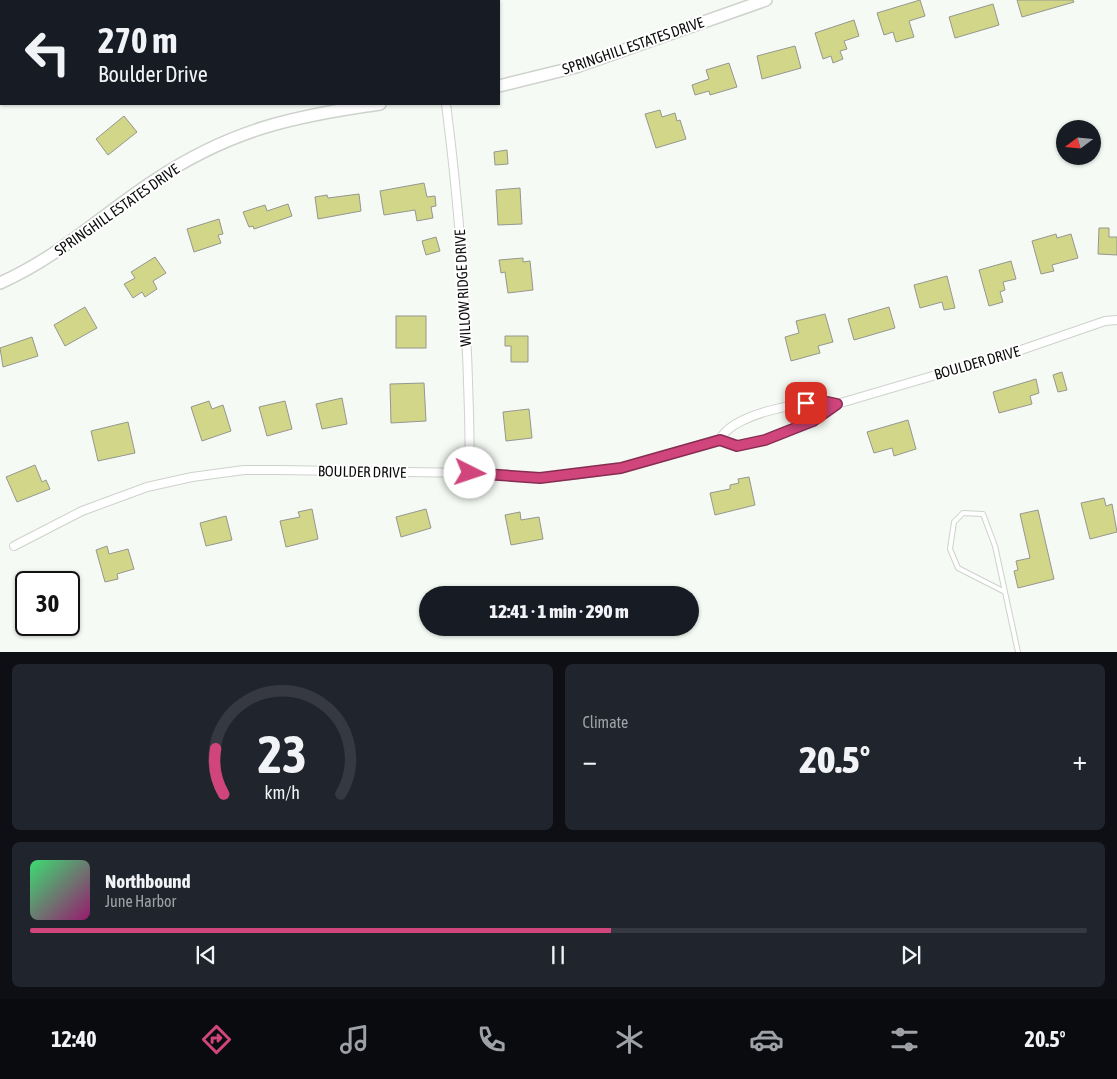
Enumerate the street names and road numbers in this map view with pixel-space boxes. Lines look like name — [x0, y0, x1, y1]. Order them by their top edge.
street label: SPRINGHILL ESTATES DRIVE — [560, 13, 706, 78]
street label: SPRINGHILL ESTATES DRIVE — [51, 160, 183, 259]
street label: WILLOW RIDGE DRIVE — [451, 228, 474, 347]
street label: BOULDER DRIVE — [932, 342, 1022, 383]
street label: BOULDER DRIVE — [318, 462, 407, 481]

